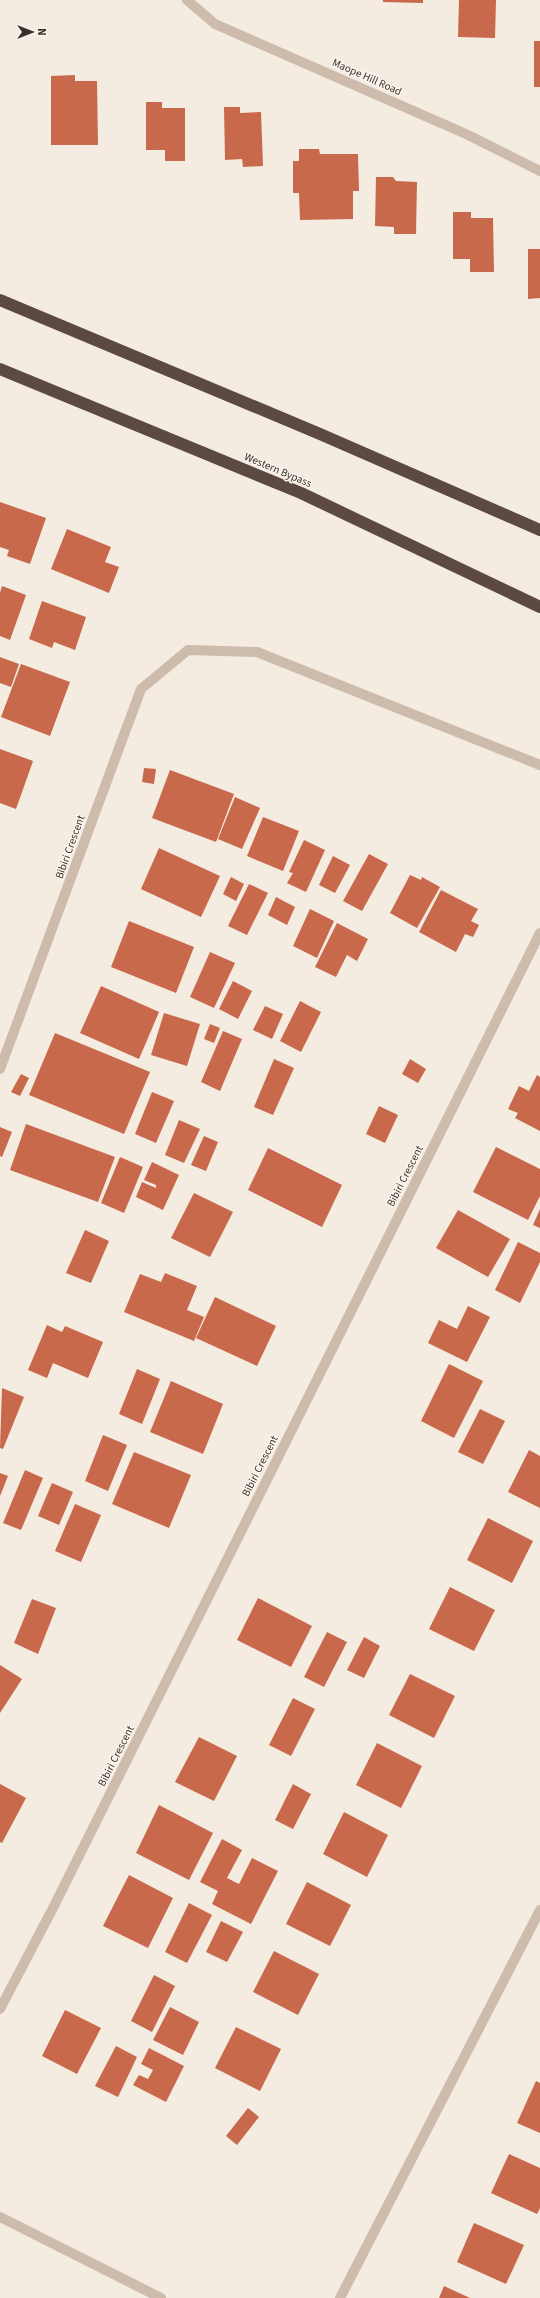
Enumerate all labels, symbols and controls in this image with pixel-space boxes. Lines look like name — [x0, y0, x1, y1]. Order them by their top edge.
north arrow — [12, 12, 52, 52]
text: N — [34, 28, 49, 36]
street label: Maope Hill Road — [330, 55, 404, 99]
street label: Western Bypass — [242, 449, 314, 491]
street label: Bibiri Crescent — [52, 813, 89, 881]
street label: Bibiri Crescent — [383, 1143, 427, 1209]
street label: Bibiri Crescent — [238, 1433, 282, 1499]
street label: Bibiri Crescent — [94, 1723, 138, 1789]

